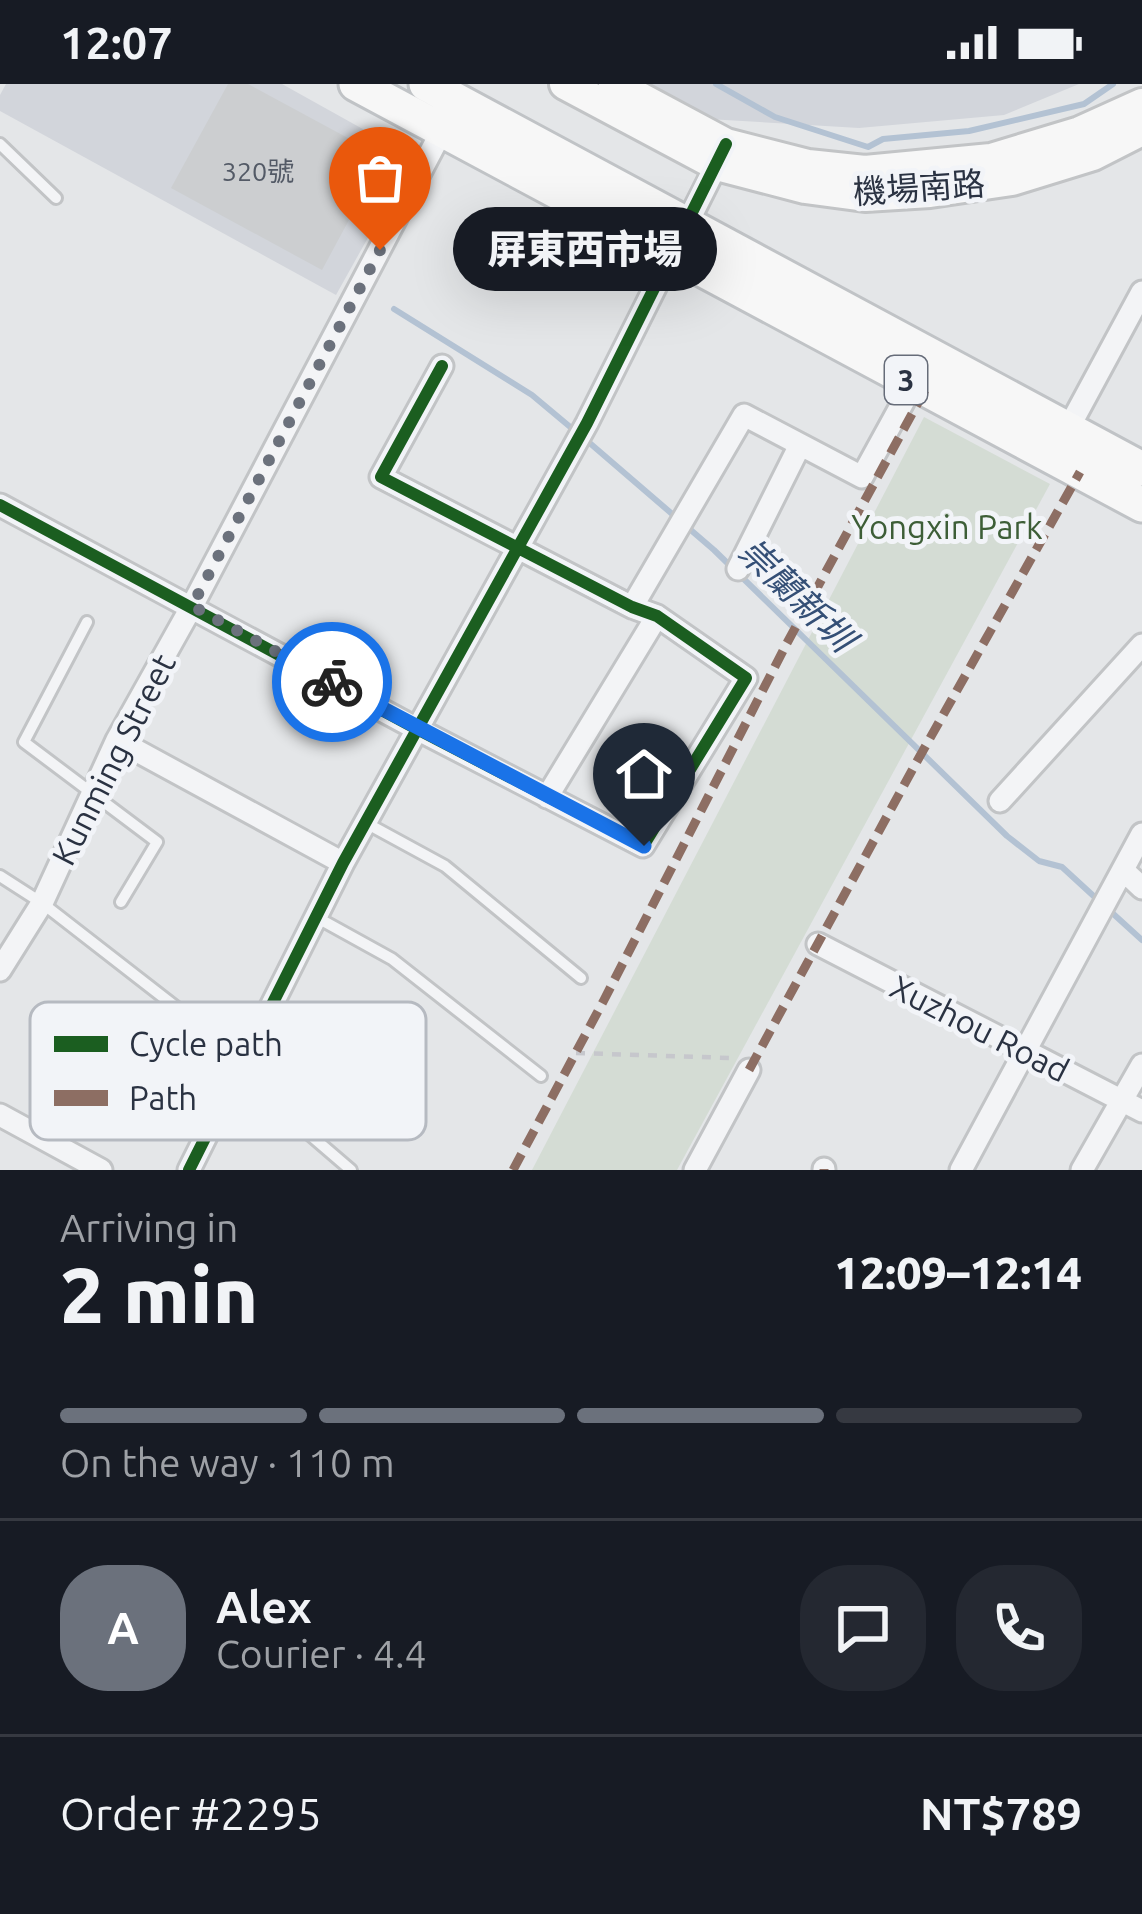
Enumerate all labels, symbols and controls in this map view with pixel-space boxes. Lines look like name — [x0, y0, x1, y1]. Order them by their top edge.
text: 12:07 — [60, 17, 173, 68]
pin — [329, 127, 431, 250]
icon: bag — [347, 145, 413, 211]
house number: 320號 — [222, 156, 294, 186]
street label: 機場南路 — [852, 164, 986, 210]
callout: 屏東西市場 — [452, 208, 716, 292]
text: 屏東西市場 — [487, 227, 683, 270]
road number: 3 — [885, 356, 927, 404]
park label: Yongxin Park — [851, 508, 1043, 545]
water label: 崇蘭新圳 — [731, 529, 867, 662]
courier — [272, 622, 392, 742]
street label: Kunming Street — [44, 647, 182, 871]
icon: bike — [299, 649, 365, 715]
pin — [593, 723, 695, 846]
icon: home — [611, 741, 677, 807]
street label: Xuzhou Road — [885, 967, 1075, 1089]
legend — [30, 1002, 426, 1140]
text: Cycle path — [129, 1025, 283, 1062]
text: Path — [129, 1079, 197, 1116]
text: Arriving in — [60, 1206, 238, 1249]
text: 12:09–12:14 — [834, 1247, 1082, 1298]
text: 2 min — [60, 1250, 258, 1338]
text: On the way · 110 m — [60, 1441, 395, 1484]
button: chat — [800, 1565, 926, 1691]
button: phone — [956, 1565, 1082, 1691]
text: Alex — [216, 1581, 312, 1632]
text: A — [107, 1602, 139, 1653]
text: Courier · 4.4 — [216, 1632, 427, 1675]
text: Order #2295 — [60, 1788, 322, 1839]
text: NT$789 — [920, 1788, 1082, 1839]

